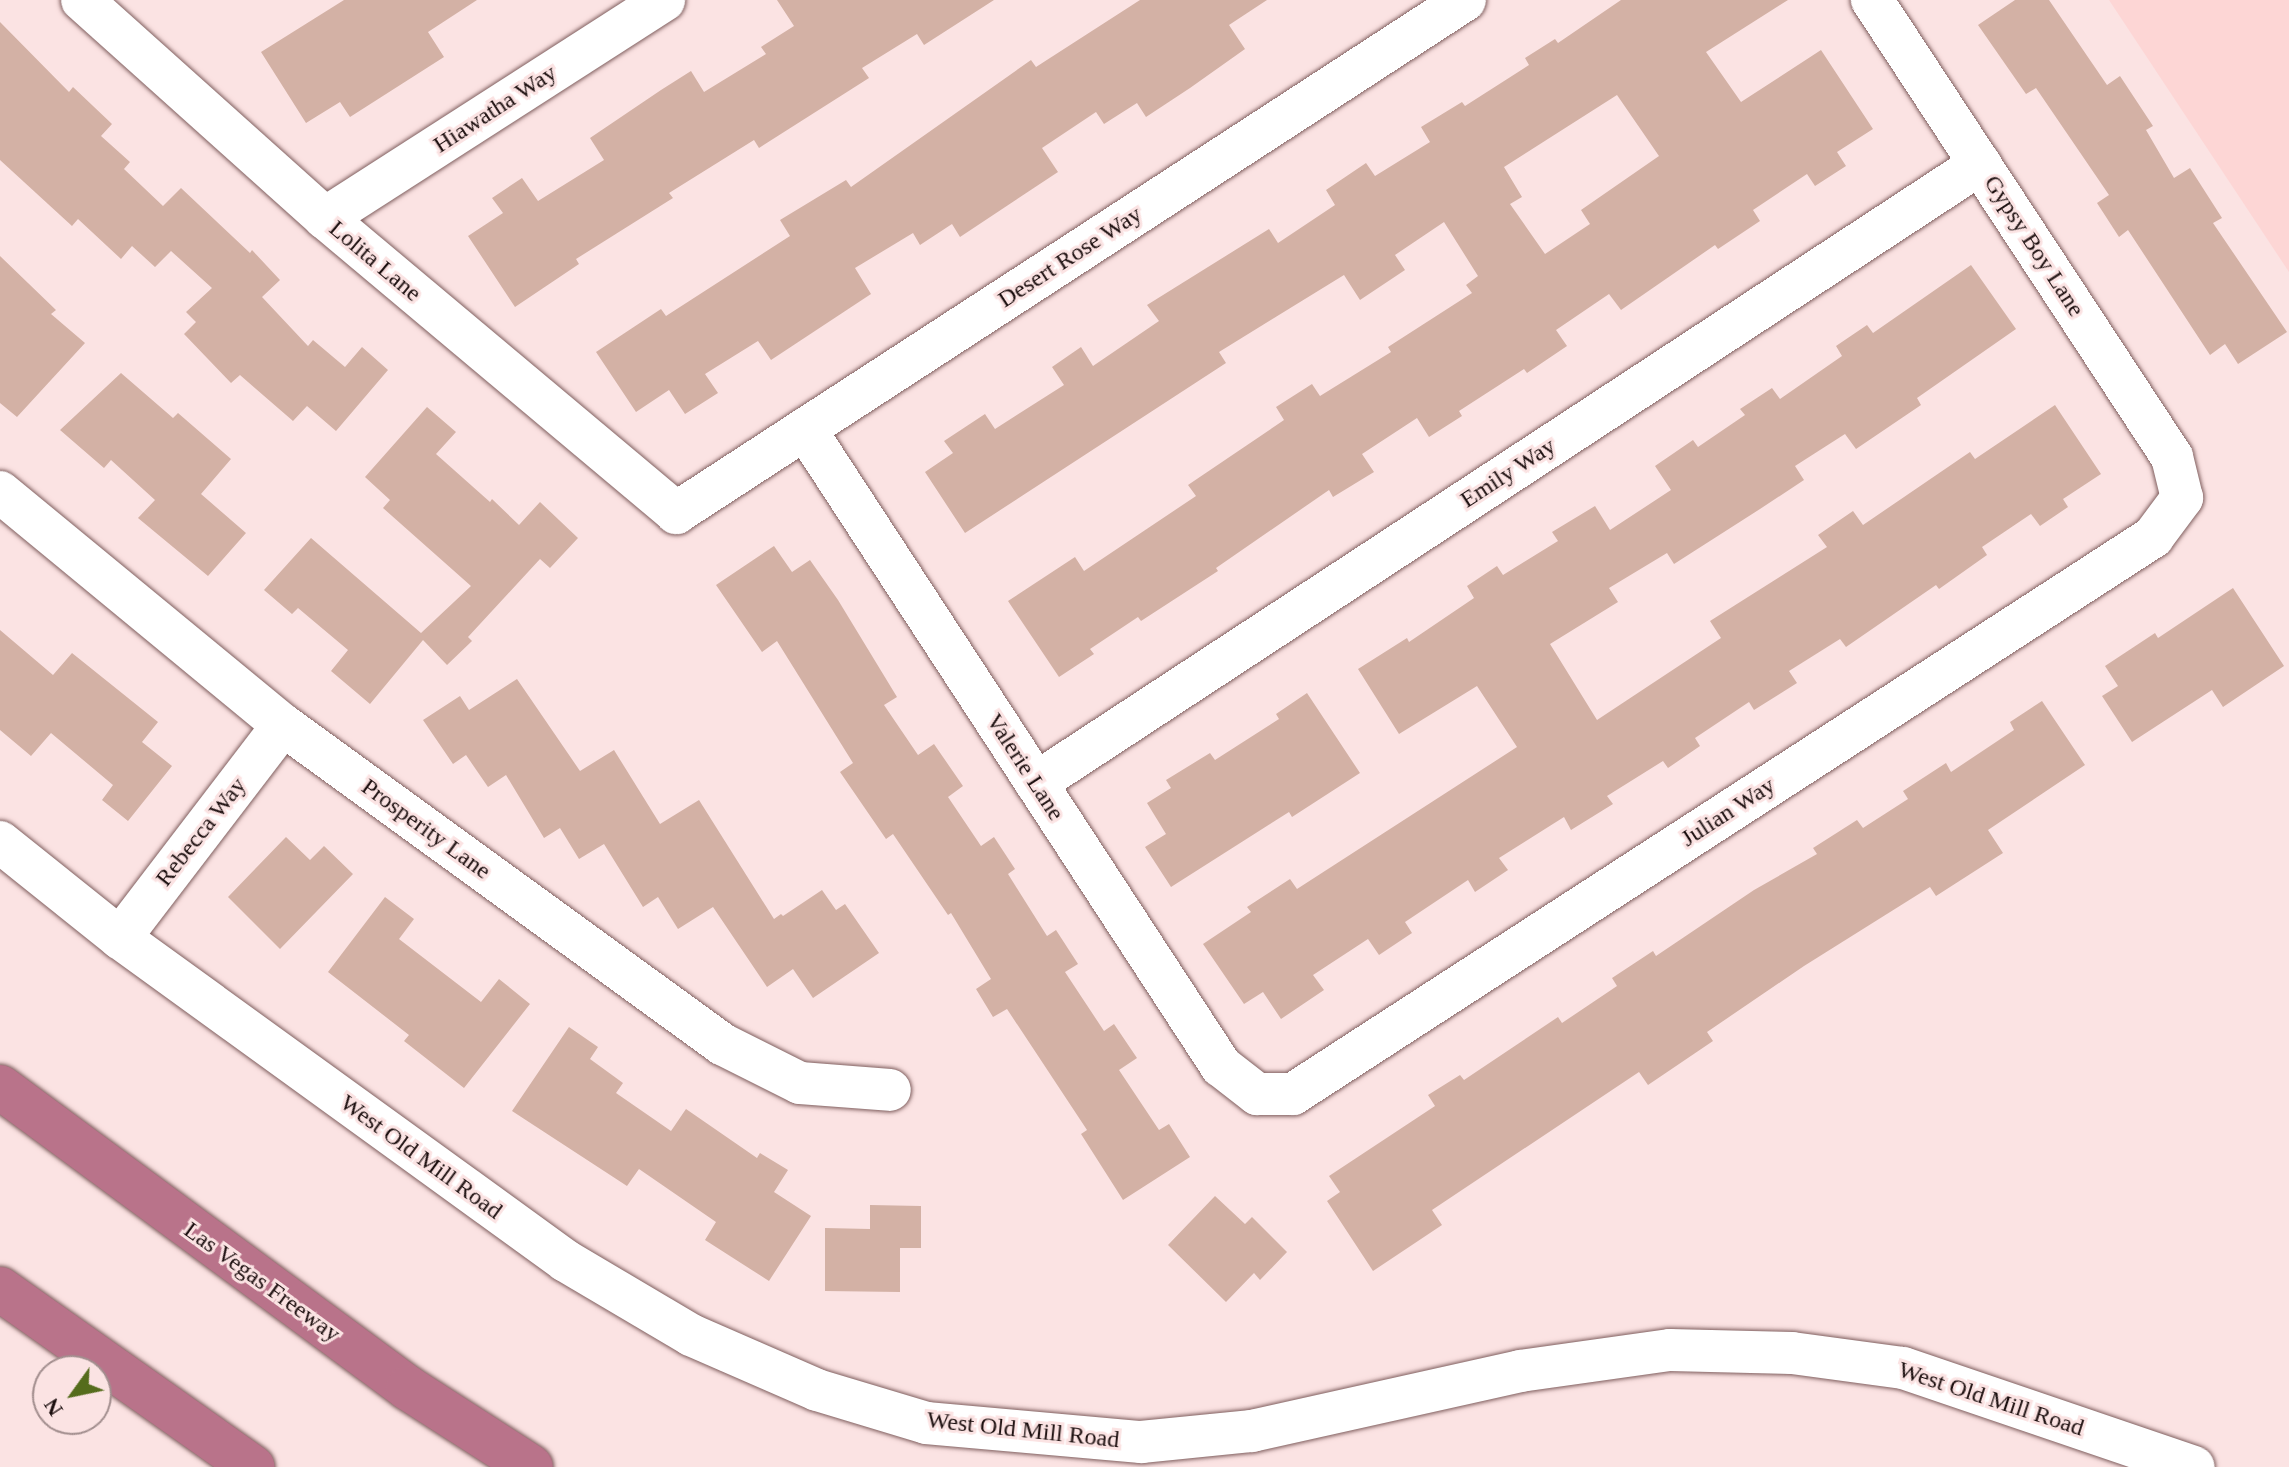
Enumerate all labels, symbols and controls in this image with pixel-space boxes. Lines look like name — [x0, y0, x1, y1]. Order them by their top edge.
street label: Hiawatha Way — [428, 58, 562, 160]
street label: Gypsy Boy Lane — [1978, 170, 2090, 322]
street label: Desert Rose Way — [993, 200, 1147, 314]
street label: Lolita Lane — [323, 214, 427, 308]
street label: Emily Way — [1455, 431, 1561, 515]
street label: Valerie Lane — [980, 708, 1070, 826]
street label: Julian Way — [1675, 771, 1781, 853]
street label: Rebecca Way — [149, 772, 253, 892]
street label: Prosperity Lane — [356, 772, 496, 886]
street label: West Old Mill Road — [334, 1089, 508, 1225]
street label: Las Vegas Freeway — [178, 1216, 346, 1348]
north arrow — [32, 1355, 112, 1435]
street label: West Old Mill Road — [1895, 1355, 2087, 1443]
text: N — [38, 1394, 68, 1421]
street label: West Old Mill Road — [925, 1406, 1121, 1454]

